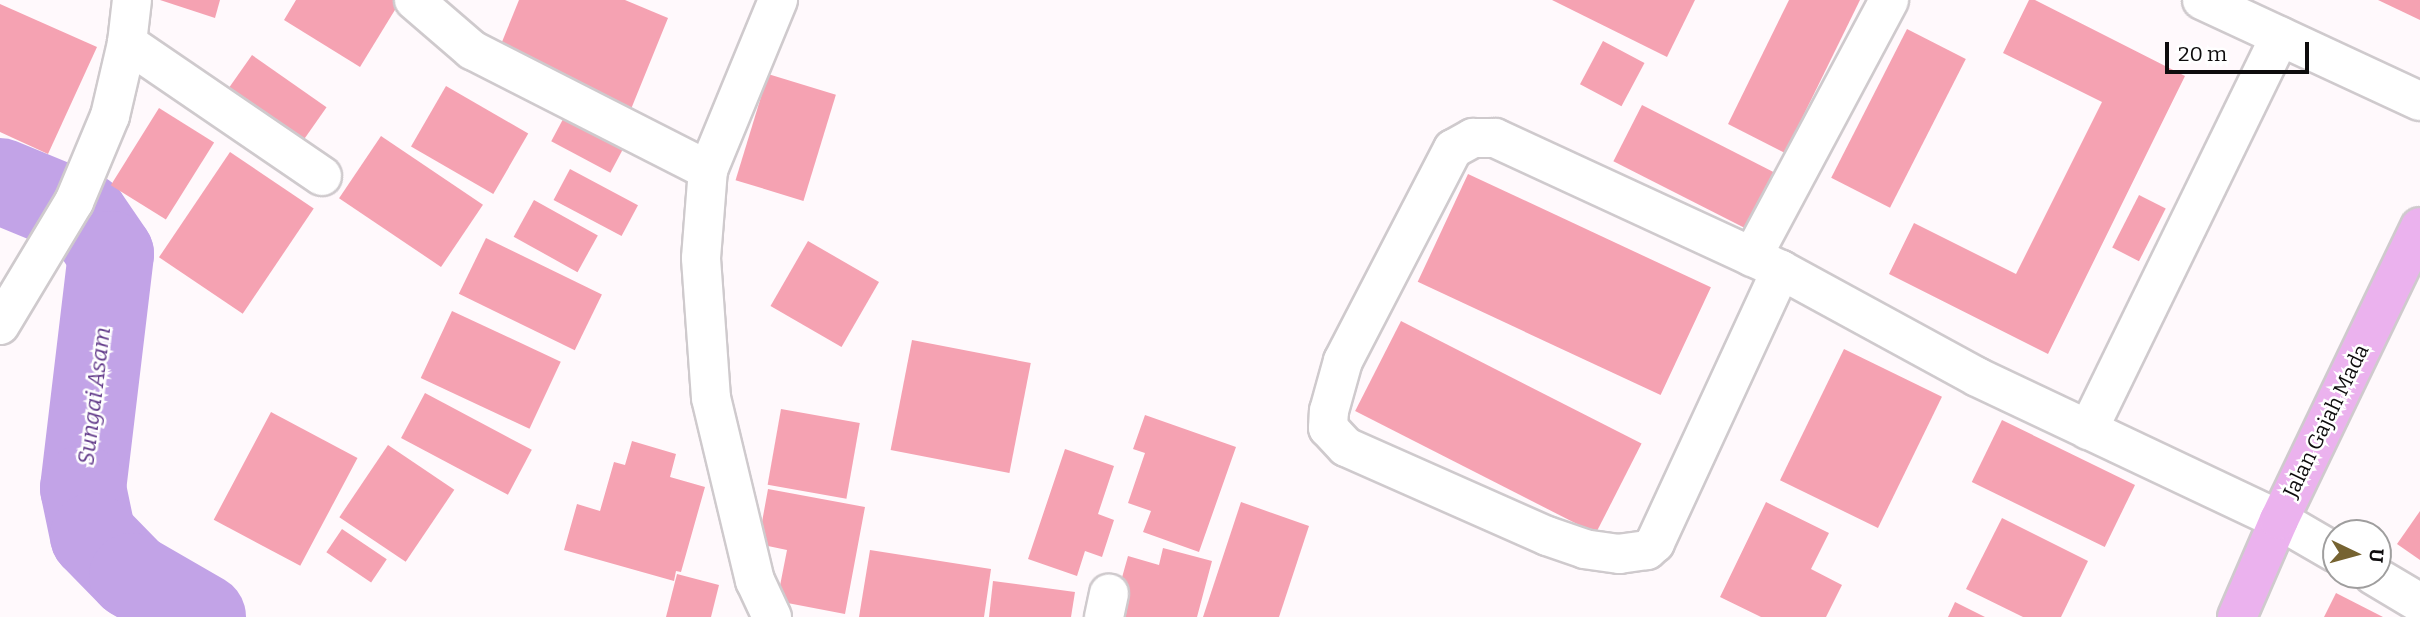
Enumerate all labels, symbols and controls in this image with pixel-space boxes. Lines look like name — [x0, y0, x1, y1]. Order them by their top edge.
scale bar — [2168, 28, 2312, 72]
text: 20 m — [2178, 41, 2227, 67]
water label: Sungai Asam — [72, 325, 116, 467]
street label: Jalan Gajah Mada — [2278, 340, 2374, 502]
north arrow — [2322, 519, 2392, 589]
text: U — [2364, 548, 2388, 564]

